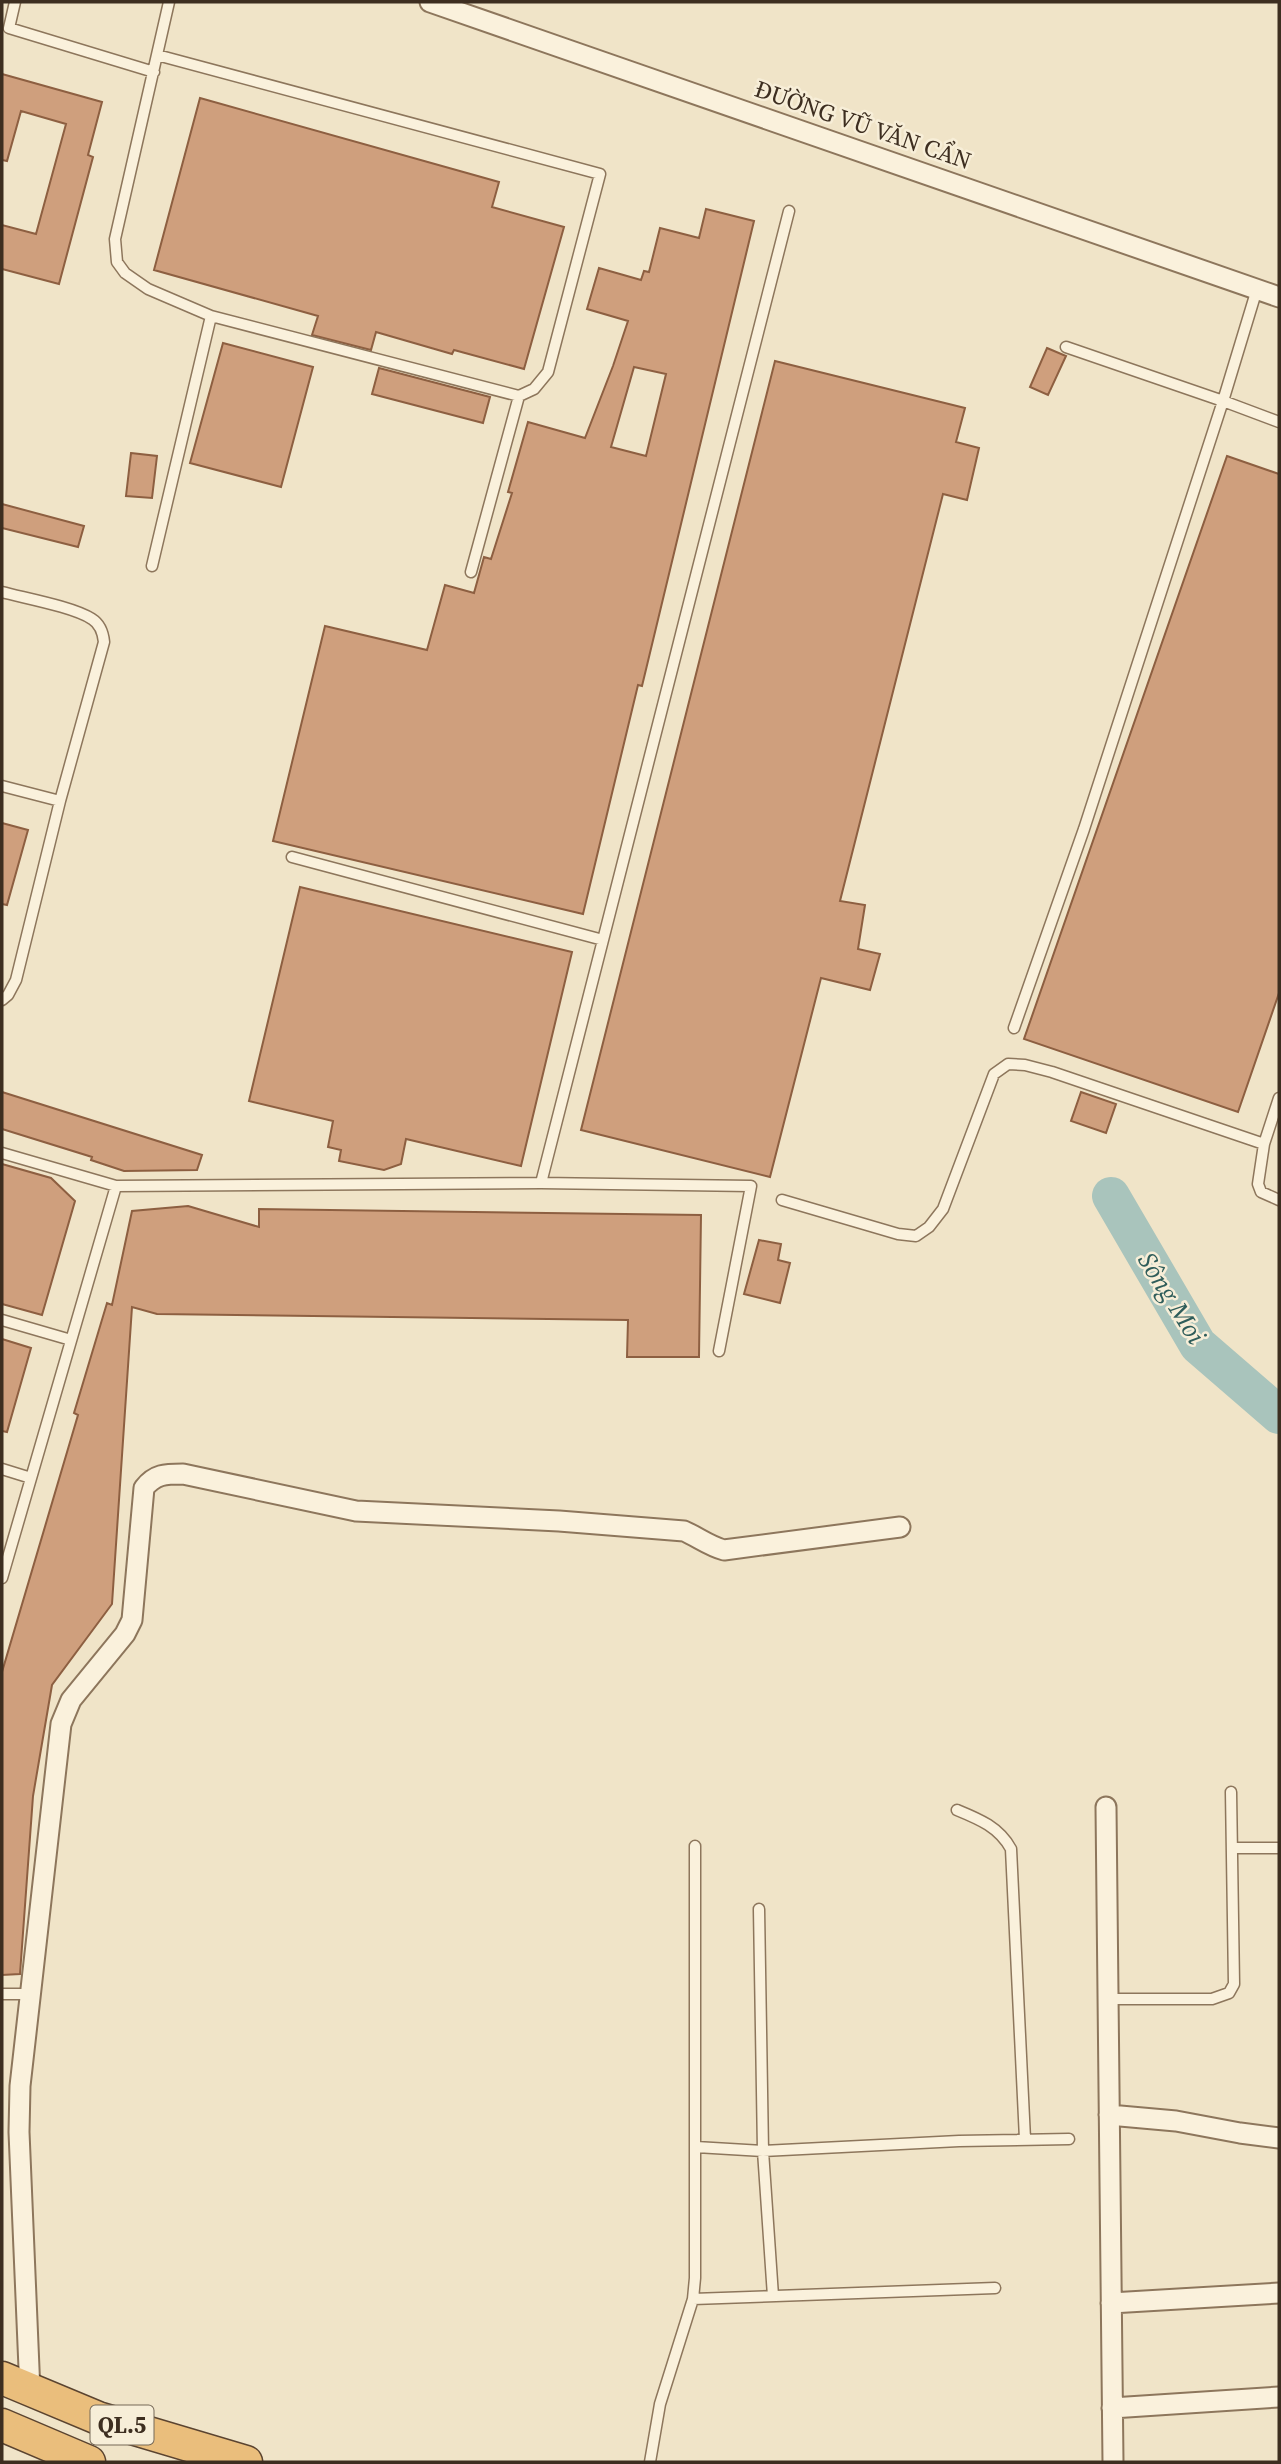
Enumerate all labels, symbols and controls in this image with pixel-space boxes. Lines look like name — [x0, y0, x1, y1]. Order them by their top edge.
street label: ĐƯỜNG VŨ VĂN CẨN — [750, 72, 976, 177]
water label: Sông Moi — [1130, 1245, 1214, 1351]
road number: QL.5 — [90, 2406, 154, 2444]

